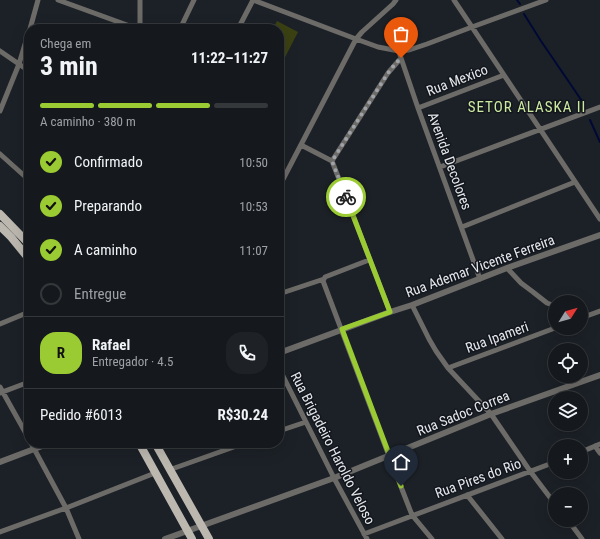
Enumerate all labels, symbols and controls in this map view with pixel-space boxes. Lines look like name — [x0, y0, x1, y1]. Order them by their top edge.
pin — [384, 17, 418, 58]
icon: bag — [390, 23, 412, 45]
text: Chega em — [40, 36, 91, 51]
text: 11:22–11:27 — [191, 49, 268, 67]
text: 3 min — [40, 51, 98, 81]
street label: Rua Mexico — [424, 61, 490, 99]
district label: SETOR ALASKA II — [468, 98, 586, 116]
street label: Avenida Decolores — [425, 110, 475, 212]
text: A caminho · 380 m — [40, 114, 136, 129]
icon: check — [40, 151, 62, 173]
text: Confirmado — [74, 153, 143, 171]
text: 10:50 — [239, 155, 268, 170]
courier — [326, 177, 366, 217]
icon: bike — [335, 186, 357, 208]
icon: check — [40, 195, 62, 217]
text: Preparando — [74, 197, 142, 215]
text: 10:53 — [239, 199, 268, 214]
street label: Rua Ademar Vicente Ferreira — [403, 232, 557, 300]
icon: check — [40, 239, 62, 261]
text: A caminho — [74, 241, 137, 259]
text: 11:07 — [239, 243, 268, 258]
text: Entregue — [74, 285, 126, 303]
north arrow — [548, 295, 588, 335]
map controls — [548, 295, 588, 527]
street label: Rua Ipameri — [463, 318, 531, 356]
button: phone — [226, 332, 268, 374]
text: Rafael — [92, 336, 130, 354]
button: locate — [548, 343, 588, 383]
text: R — [57, 344, 65, 362]
text: Entregador · 4.5 — [92, 354, 174, 369]
street label: Rua Brigadeiro Haroldo Veloso — [288, 369, 378, 527]
street label: Rua Sadoc Correa — [414, 387, 512, 439]
button: layers — [548, 391, 588, 431]
text: Pedido #6013 — [40, 406, 122, 424]
text: R$30.24 — [217, 406, 268, 424]
button: + — [548, 439, 588, 479]
pin — [384, 445, 418, 486]
icon: home — [390, 451, 412, 473]
street label: Rua Pires do Rio — [433, 455, 523, 501]
button: − — [548, 487, 588, 527]

